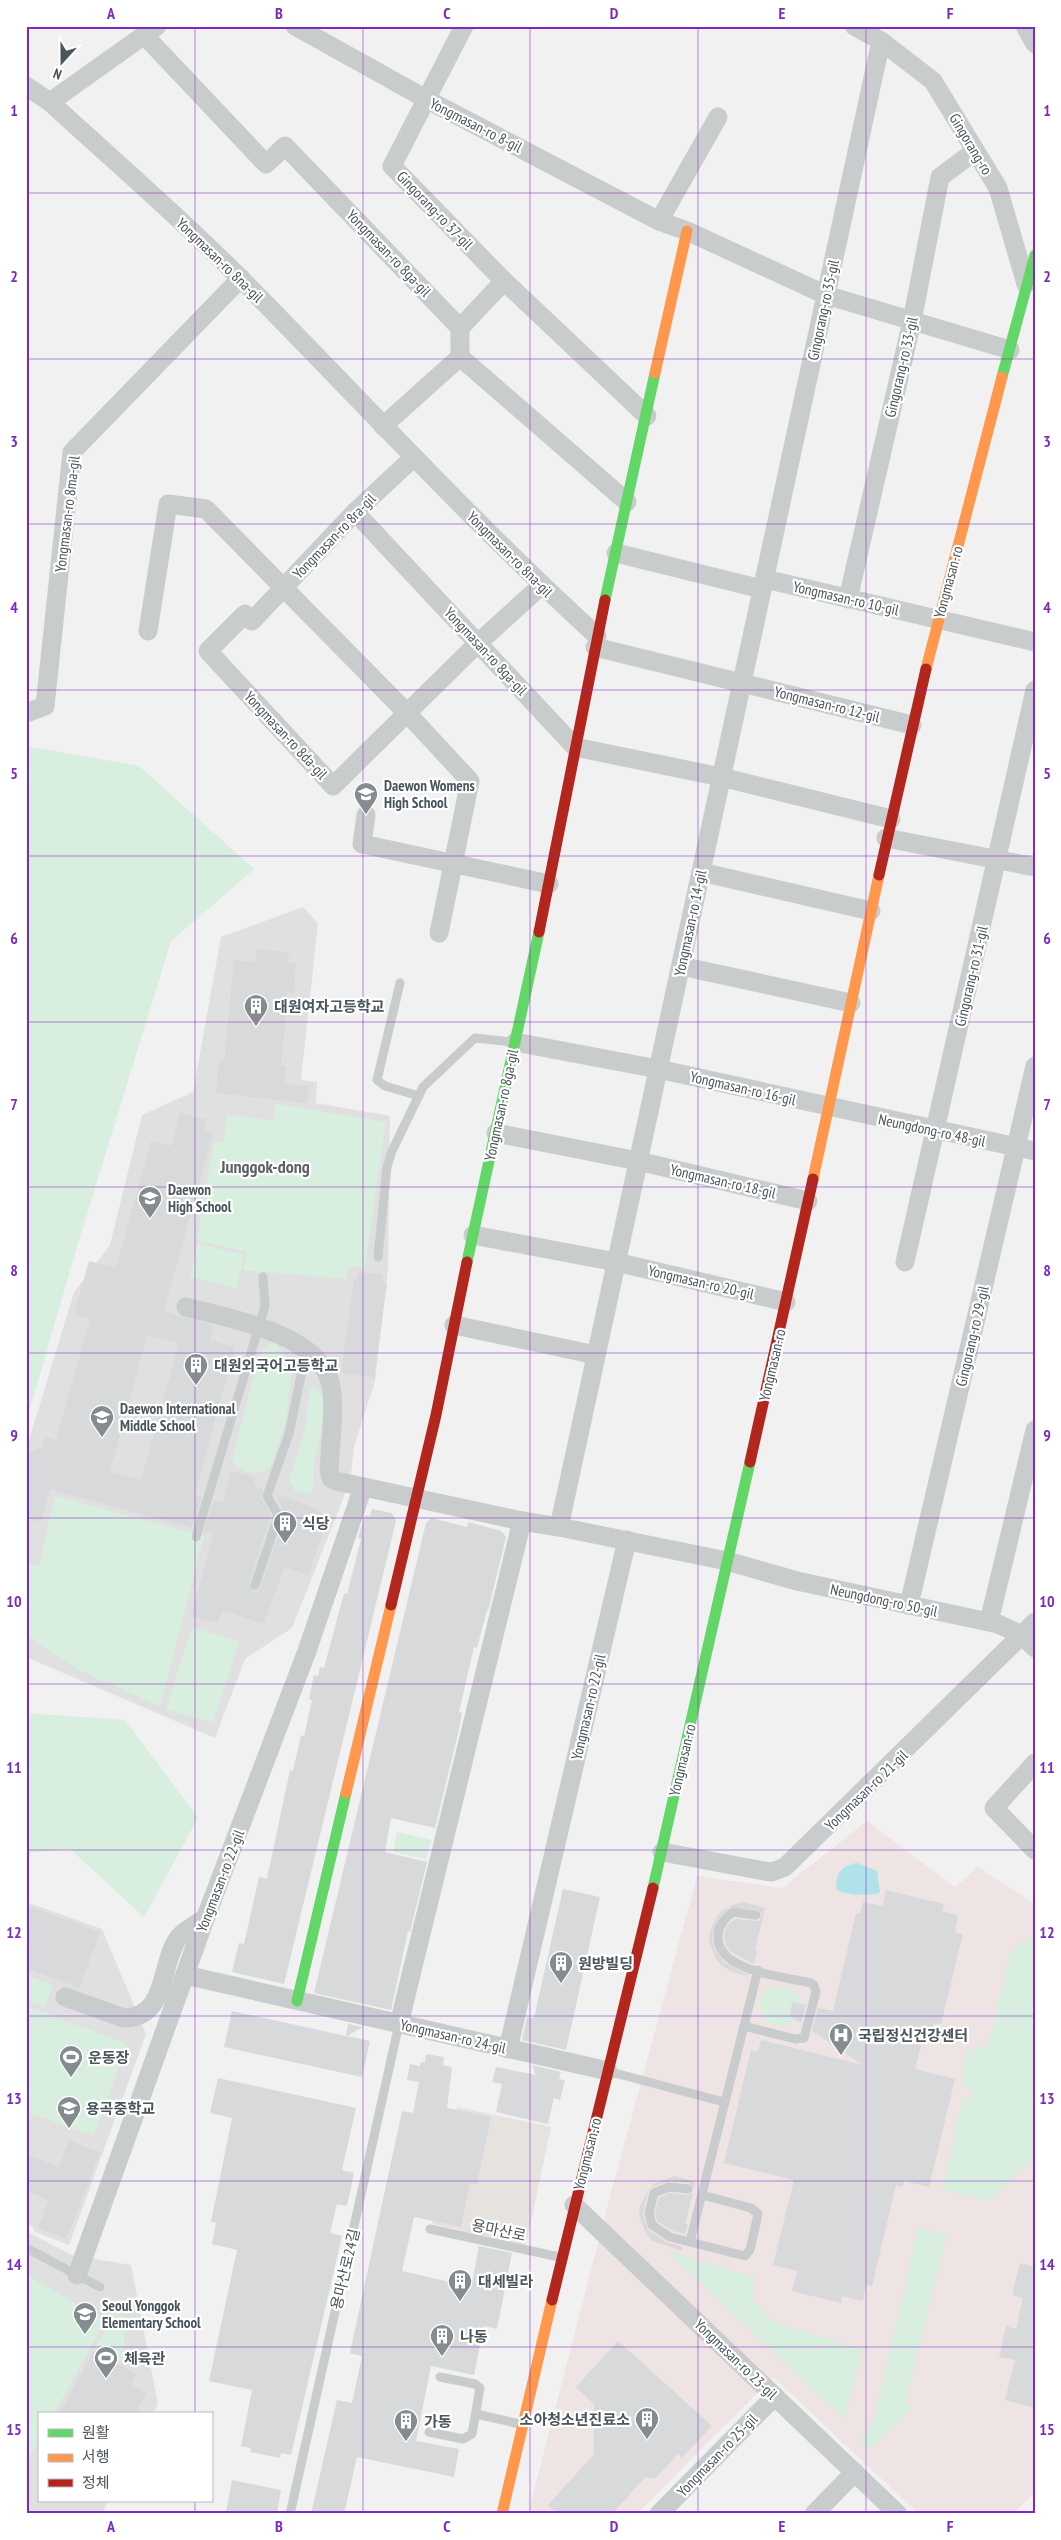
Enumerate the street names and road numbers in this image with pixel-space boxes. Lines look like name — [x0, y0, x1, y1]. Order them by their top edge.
street label: Yongmasan-ro 8-gil — [427, 94, 526, 157]
street label: Gingorang-ro — [945, 110, 997, 178]
street label: Gingorang-ro 37-gil — [393, 167, 478, 254]
street label: Yongmasan-ro 8ga-gil — [343, 206, 436, 301]
street label: Yongmasan-ro 8na-gil — [172, 214, 268, 307]
street label: Gingorang-ro 35-gil — [803, 257, 843, 362]
street label: Gingorang-ro 33-gil — [880, 314, 922, 419]
street label: Yongmasan-ro 8ma-gil — [50, 454, 84, 573]
street label: Yongmasan-ro 8ra-gil — [289, 489, 380, 583]
street label: Yongmasan-ro 8na-gil — [463, 507, 557, 601]
street label: Yongmasan-ro — [929, 544, 967, 620]
street label: Yongmasan-ro 10-gil — [791, 577, 901, 620]
street label: Yongmasan-ro 8ga-gil — [440, 603, 532, 699]
street label: Yongmasan-ro 12-gil — [772, 682, 882, 726]
street label: Yongmasan-ro 8da-gil — [240, 687, 332, 783]
street label: Yongmasan-ro 14-gil — [669, 868, 711, 978]
street label: Gingorang-ro 31-gil — [950, 923, 992, 1028]
street label: Yongmasan-ro 8ga-gil — [480, 1047, 522, 1163]
street label: Yongmasan-ro 16-gil — [688, 1067, 798, 1110]
street label: Neungdong-ro 48-gil — [877, 1109, 988, 1151]
street label: Yongmasan-ro 18-gil — [668, 1160, 778, 1203]
street label: Yongmasan-ro 20-gil — [646, 1261, 756, 1304]
street label: Gingorang-ro 29-gil — [951, 1283, 993, 1388]
street label: Yongmasan-ro — [754, 1327, 790, 1403]
street label: Neungdong-ro 50-gil — [829, 1579, 940, 1621]
street label: Yongmasan-ro 22-gil — [567, 1652, 610, 1762]
street label: Yongmasan-ro — [664, 1722, 700, 1798]
street label: Yongmasan-ro 21-gil — [821, 1745, 912, 1834]
street label: Yongmasan-ro 22-gil — [192, 1827, 248, 1935]
street label: Yongmasan-ro 24-gil — [398, 2015, 508, 2058]
street label: Yongmasan-ro — [569, 2116, 605, 2192]
street label: 용마산로 — [470, 2215, 528, 2245]
street label: 용마산로24길 — [326, 2227, 364, 2311]
street label: Yongmasan-ro 23-gil — [691, 2315, 782, 2404]
street label: Yongmasan-ro 25-gil — [673, 2409, 762, 2500]

